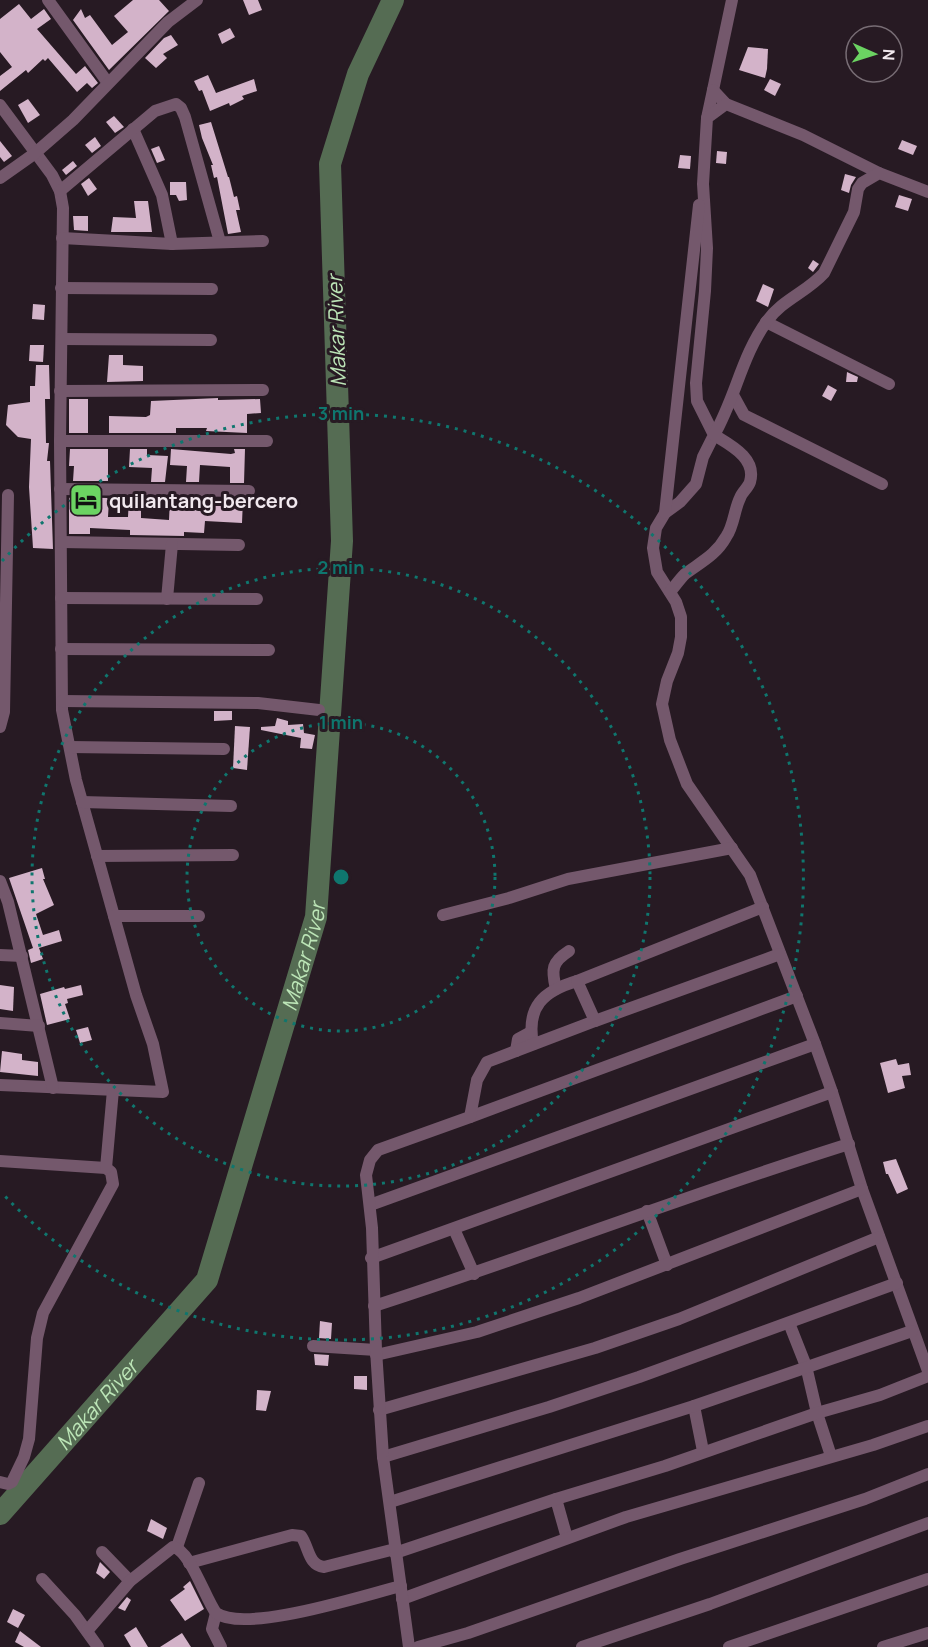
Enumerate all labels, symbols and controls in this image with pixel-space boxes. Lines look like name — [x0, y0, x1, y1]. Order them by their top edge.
north arrow — [844, 24, 904, 84]
text: N — [878, 48, 900, 61]
water label: Makar River — [320, 272, 352, 387]
text: 3 min — [318, 401, 364, 425]
hotel icon: quilantang-bercero — [68, 482, 104, 518]
place label: quilantang-bercero — [109, 487, 298, 514]
text: 2 min — [318, 555, 364, 579]
text: 1 min — [319, 710, 363, 734]
centre of rings — [331, 867, 351, 887]
water label: Makar River — [275, 899, 331, 1014]
water label: Makar River — [49, 1352, 146, 1456]

